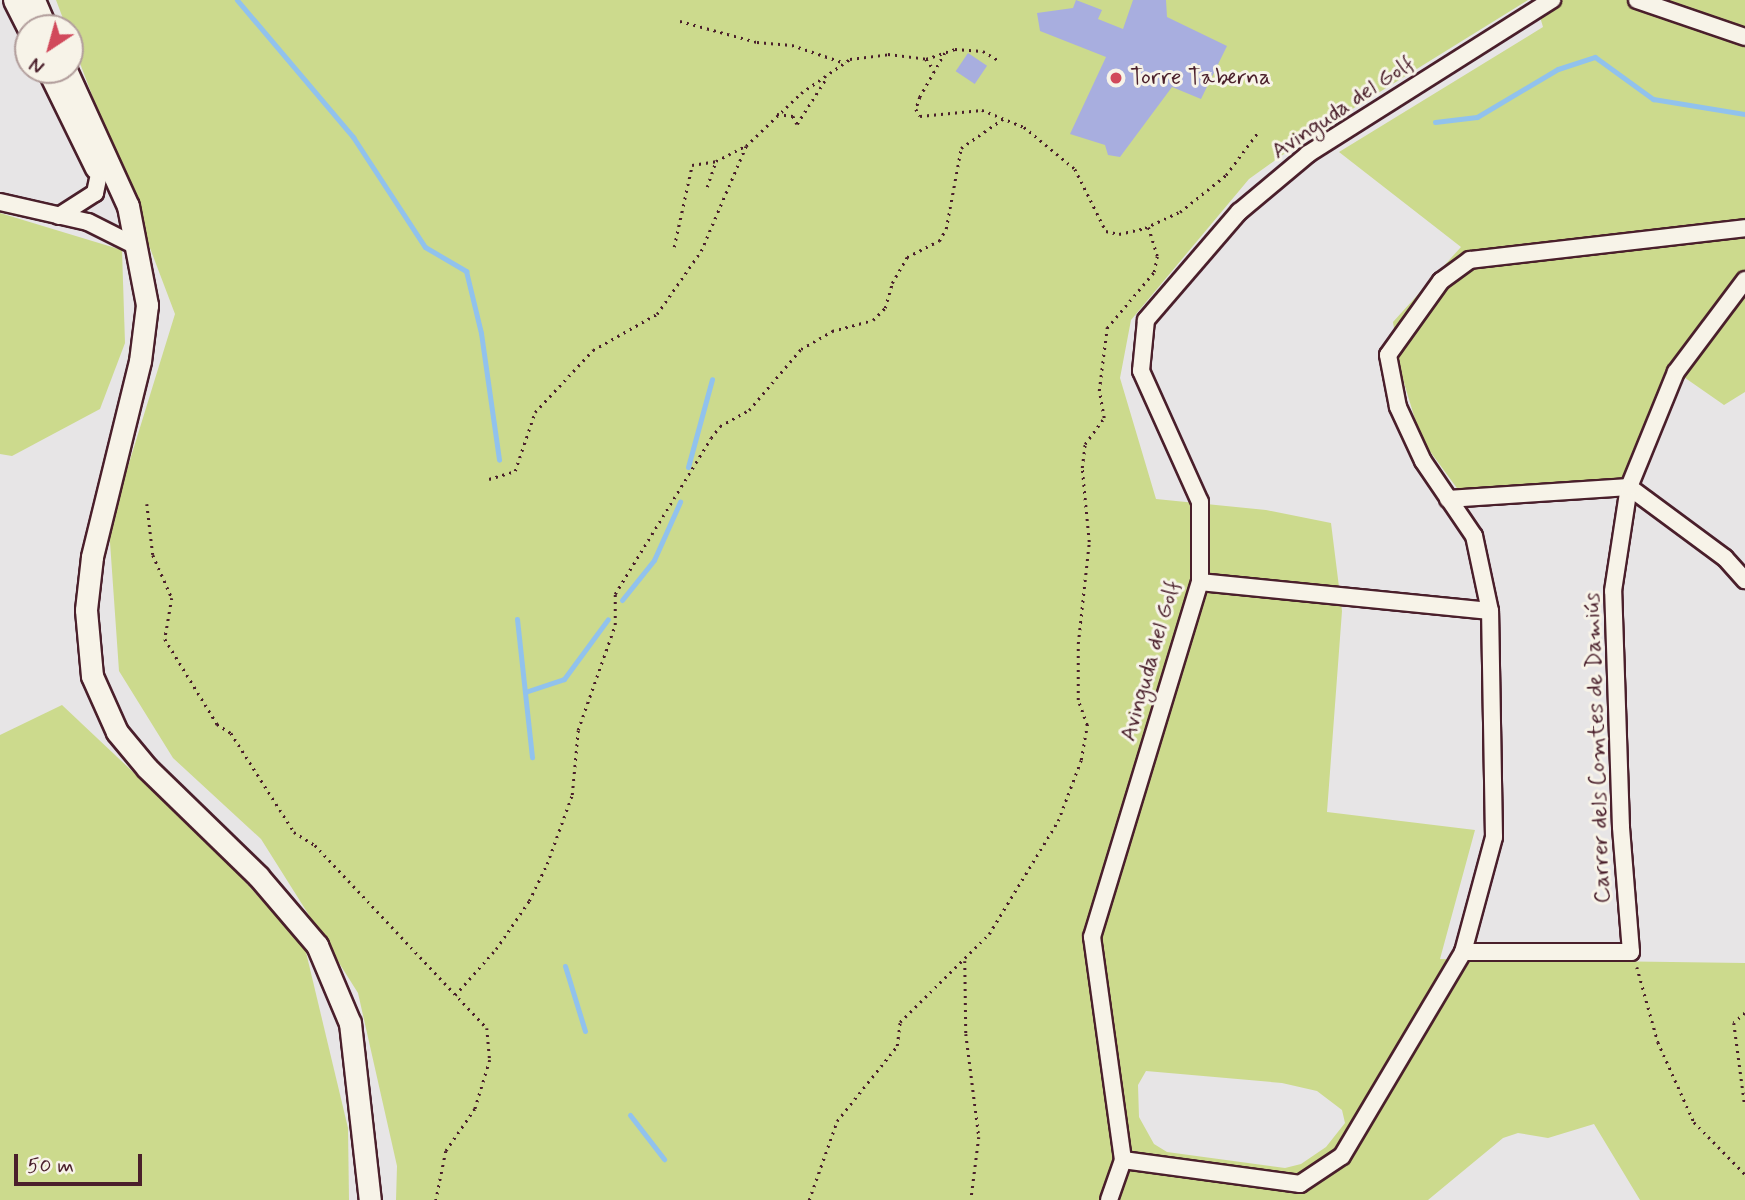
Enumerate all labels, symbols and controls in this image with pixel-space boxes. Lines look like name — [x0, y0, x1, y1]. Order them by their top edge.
north arrow — [14, 14, 84, 84]
street label: Avinguda del Golf — [1266, 50, 1420, 166]
text: N — [25, 51, 50, 79]
place label: Torre Taberna — [1130, 64, 1266, 92]
marker: Torre Taberna — [1108, 70, 1124, 86]
street label: Avinguda del Golf — [1115, 577, 1187, 745]
street label: Carrer dels Comtes de Damiús — [1579, 594, 1617, 902]
scale bar — [18, 1140, 145, 1184]
text: 50 m — [27, 1152, 74, 1180]

